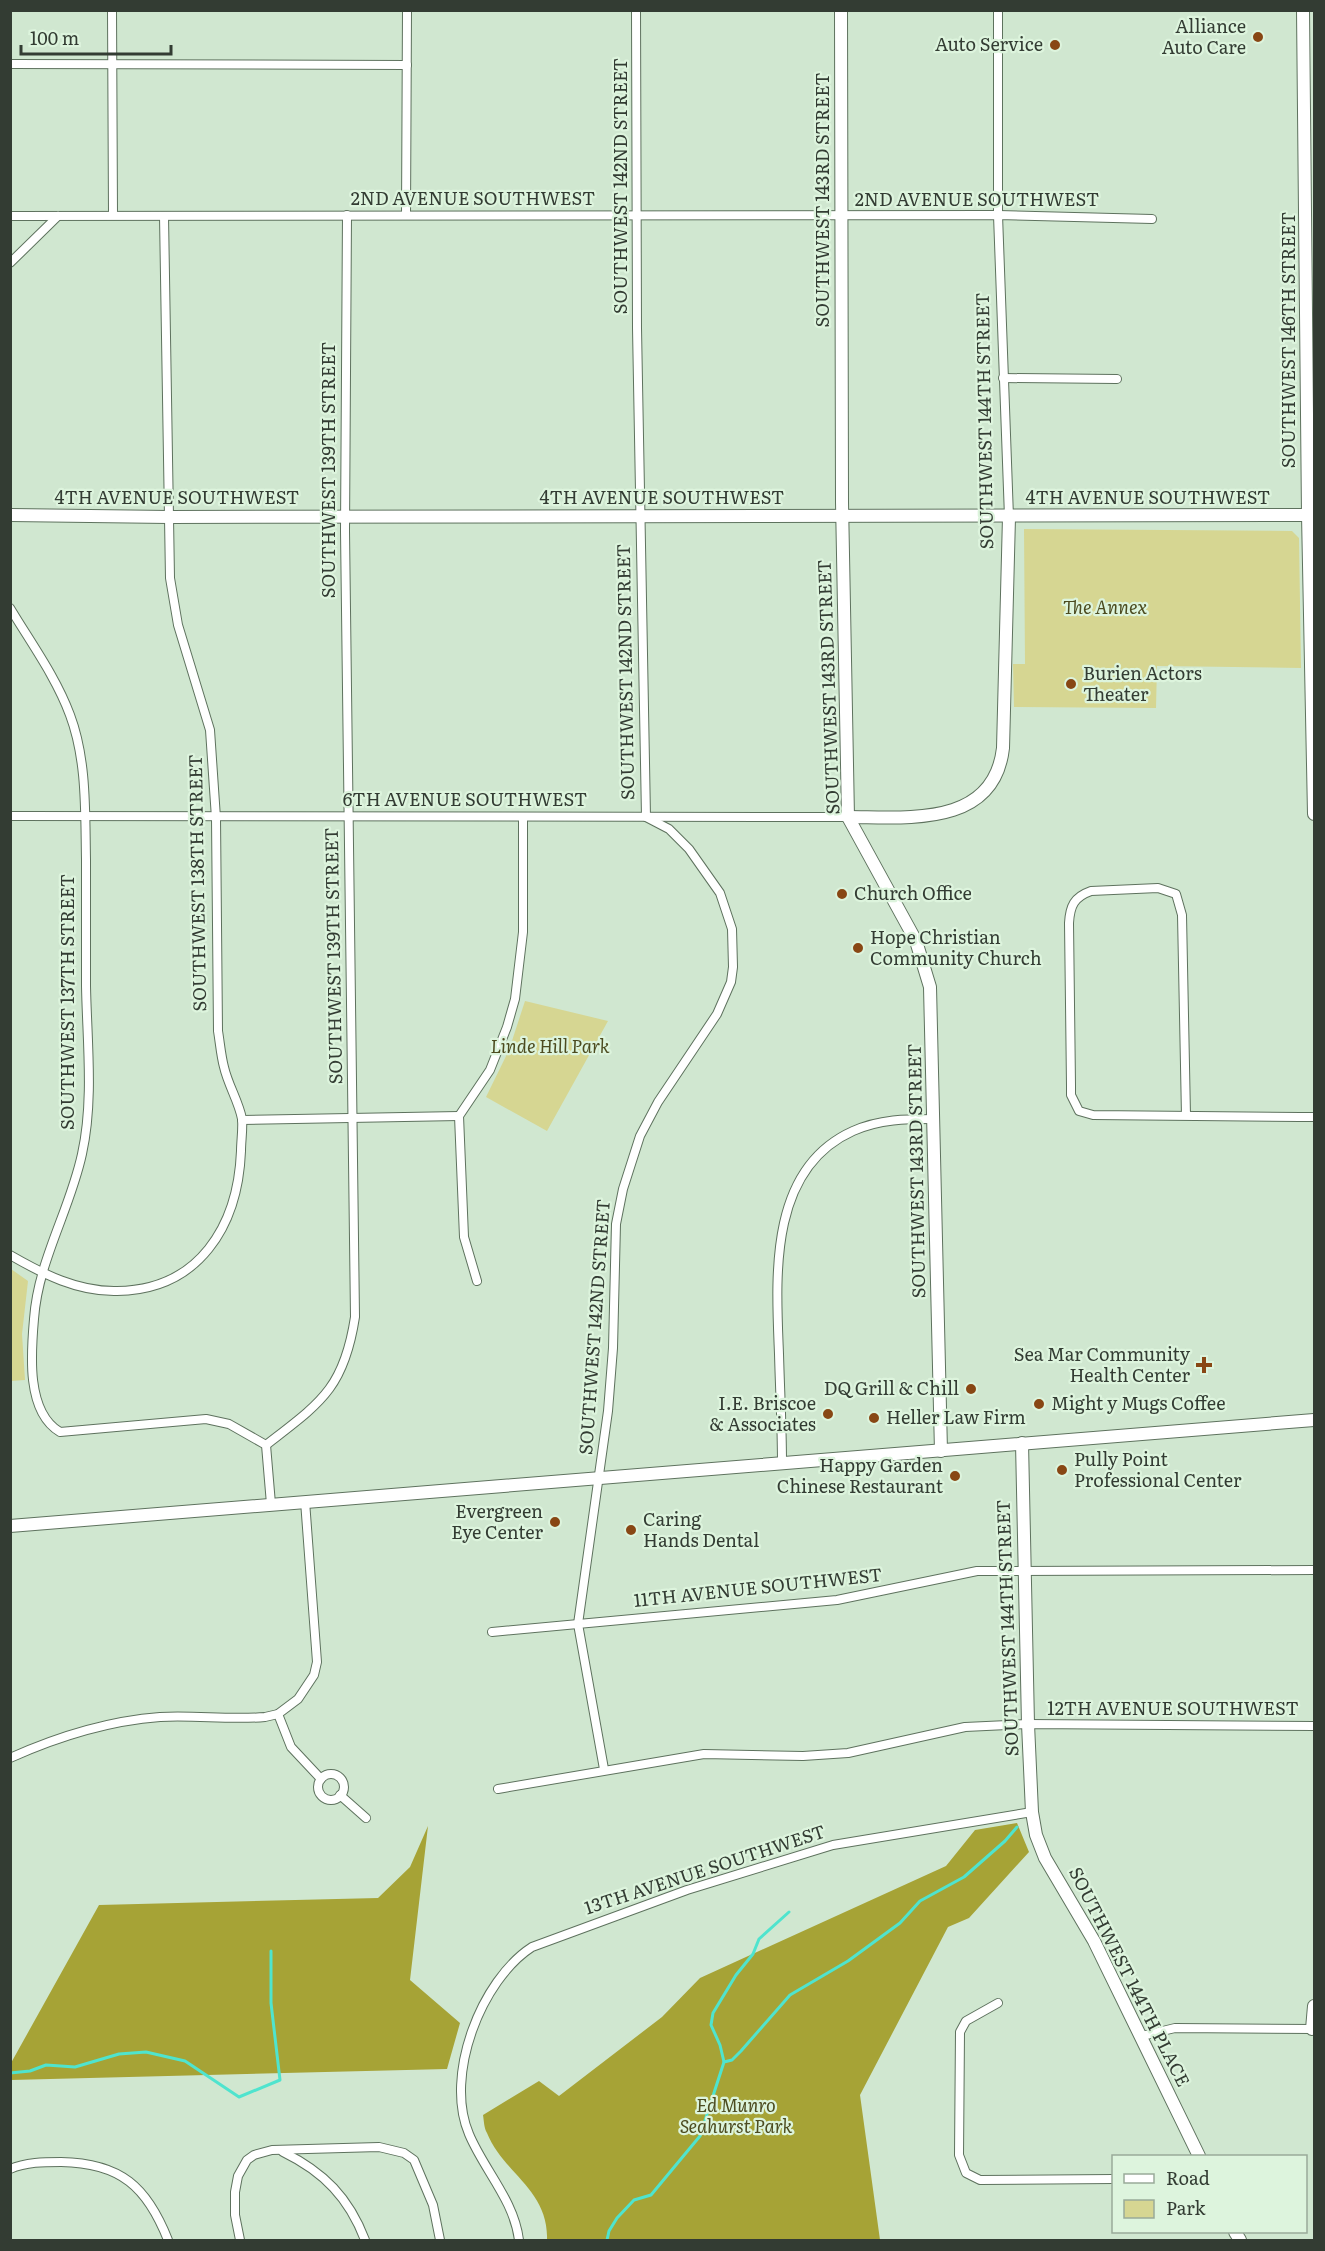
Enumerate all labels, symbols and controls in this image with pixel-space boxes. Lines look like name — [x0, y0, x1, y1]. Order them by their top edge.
place label: Alliance Auto Care — [1162, 12, 1246, 60]
scale bar — [21, 18, 171, 56]
text: 100 m — [30, 24, 79, 51]
place label: Auto Service — [935, 30, 1043, 57]
marker: Alliance Auto Care — [1251, 30, 1265, 44]
marker: Auto Service — [1048, 38, 1062, 52]
street label: SOUTHWEST 142ND STREET — [606, 58, 633, 314]
street label: SOUTHWEST 143RD STREET — [808, 73, 835, 327]
street label: 2ND AVENUE SOUTHWEST — [351, 184, 595, 211]
street label: 2ND AVENUE SOUTHWEST — [855, 185, 1099, 212]
street label: SOUTHWEST 146TH STREET — [1274, 212, 1301, 468]
street label: SOUTHWEST 144TH STREET — [968, 292, 999, 550]
street label: SOUTHWEST 139TH STREET — [314, 342, 341, 598]
street label: 4TH AVENUE SOUTHWEST — [55, 483, 299, 510]
street label: 4TH AVENUE SOUTHWEST — [540, 483, 784, 510]
street label: 4TH AVENUE SOUTHWEST — [1026, 483, 1270, 510]
street label: SOUTHWEST 142ND STREET — [609, 544, 640, 800]
street label: SOUTHWEST 143RD STREET — [810, 559, 845, 815]
park label: The Annex — [1063, 593, 1147, 620]
place label: Burien Actors Theater — [1083, 659, 1202, 707]
marker: Burien Actors Theater — [1064, 677, 1078, 691]
street label: SOUTHWEST 138TH STREET — [181, 754, 212, 1012]
street label: 6TH AVENUE SOUTHWEST — [343, 785, 587, 812]
street label: SOUTHWEST 139TH STREET — [317, 827, 348, 1085]
street label: SOUTHWEST 137TH STREET — [53, 874, 80, 1130]
place label: Church Office — [854, 879, 972, 906]
marker: Church Office — [835, 887, 849, 901]
place label: Hope Christian Community Church — [870, 923, 1042, 971]
marker: Hope Christian Community Church — [851, 941, 865, 955]
park label: Linde Hill Park — [490, 1032, 610, 1059]
street label: SOUTHWEST 143RD STREET — [900, 1043, 931, 1299]
street label: SOUTHWEST 142ND STREET — [571, 1198, 616, 1456]
place label: Sea Mar Community Health Center — [1014, 1340, 1191, 1388]
marker: Sea Mar Community Health Center — [1195, 1356, 1213, 1374]
place label: DQ Grill & Chill — [824, 1374, 959, 1401]
marker: DQ Grill & Chill — [964, 1382, 978, 1396]
place label: I.E. Briscoe & Associates — [709, 1389, 816, 1437]
place label: Might y Mugs Coffee — [1051, 1389, 1226, 1416]
marker: Might y Mugs Coffee — [1032, 1397, 1046, 1411]
place label: Heller Law Firm — [886, 1403, 1026, 1430]
marker: I.E. Briscoe & Associates — [821, 1407, 835, 1421]
marker: Heller Law Firm — [867, 1411, 881, 1425]
place label: Pully Point Professional Center — [1074, 1445, 1242, 1493]
place label: Happy Garden Chinese Restaurant — [777, 1451, 944, 1499]
marker: Pully Point Professional Center — [1055, 1463, 1069, 1477]
marker: Happy Garden Chinese Restaurant — [948, 1469, 962, 1483]
place label: Evergreen Eye Center — [451, 1497, 543, 1545]
street label: SOUTHWEST 144TH STREET — [989, 1499, 1024, 1757]
place label: Caring Hands Dental — [643, 1505, 759, 1553]
marker: Evergreen Eye Center — [548, 1515, 562, 1529]
marker: Caring Hands Dental — [624, 1523, 638, 1537]
street label: 11TH AVENUE SOUTHWEST — [632, 1560, 883, 1613]
street label: 12TH AVENUE SOUTHWEST — [1047, 1694, 1299, 1721]
street label: 13TH AVENUE SOUTHWEST — [581, 1817, 829, 1920]
street label: SOUTHWEST 144TH PLACE — [1063, 1862, 1198, 2091]
park label: Ed Munro Seahurst Park — [680, 2091, 792, 2139]
legend — [1112, 2155, 1307, 2233]
text: Road — [1166, 2164, 1210, 2191]
text: Park — [1166, 2194, 1207, 2221]

